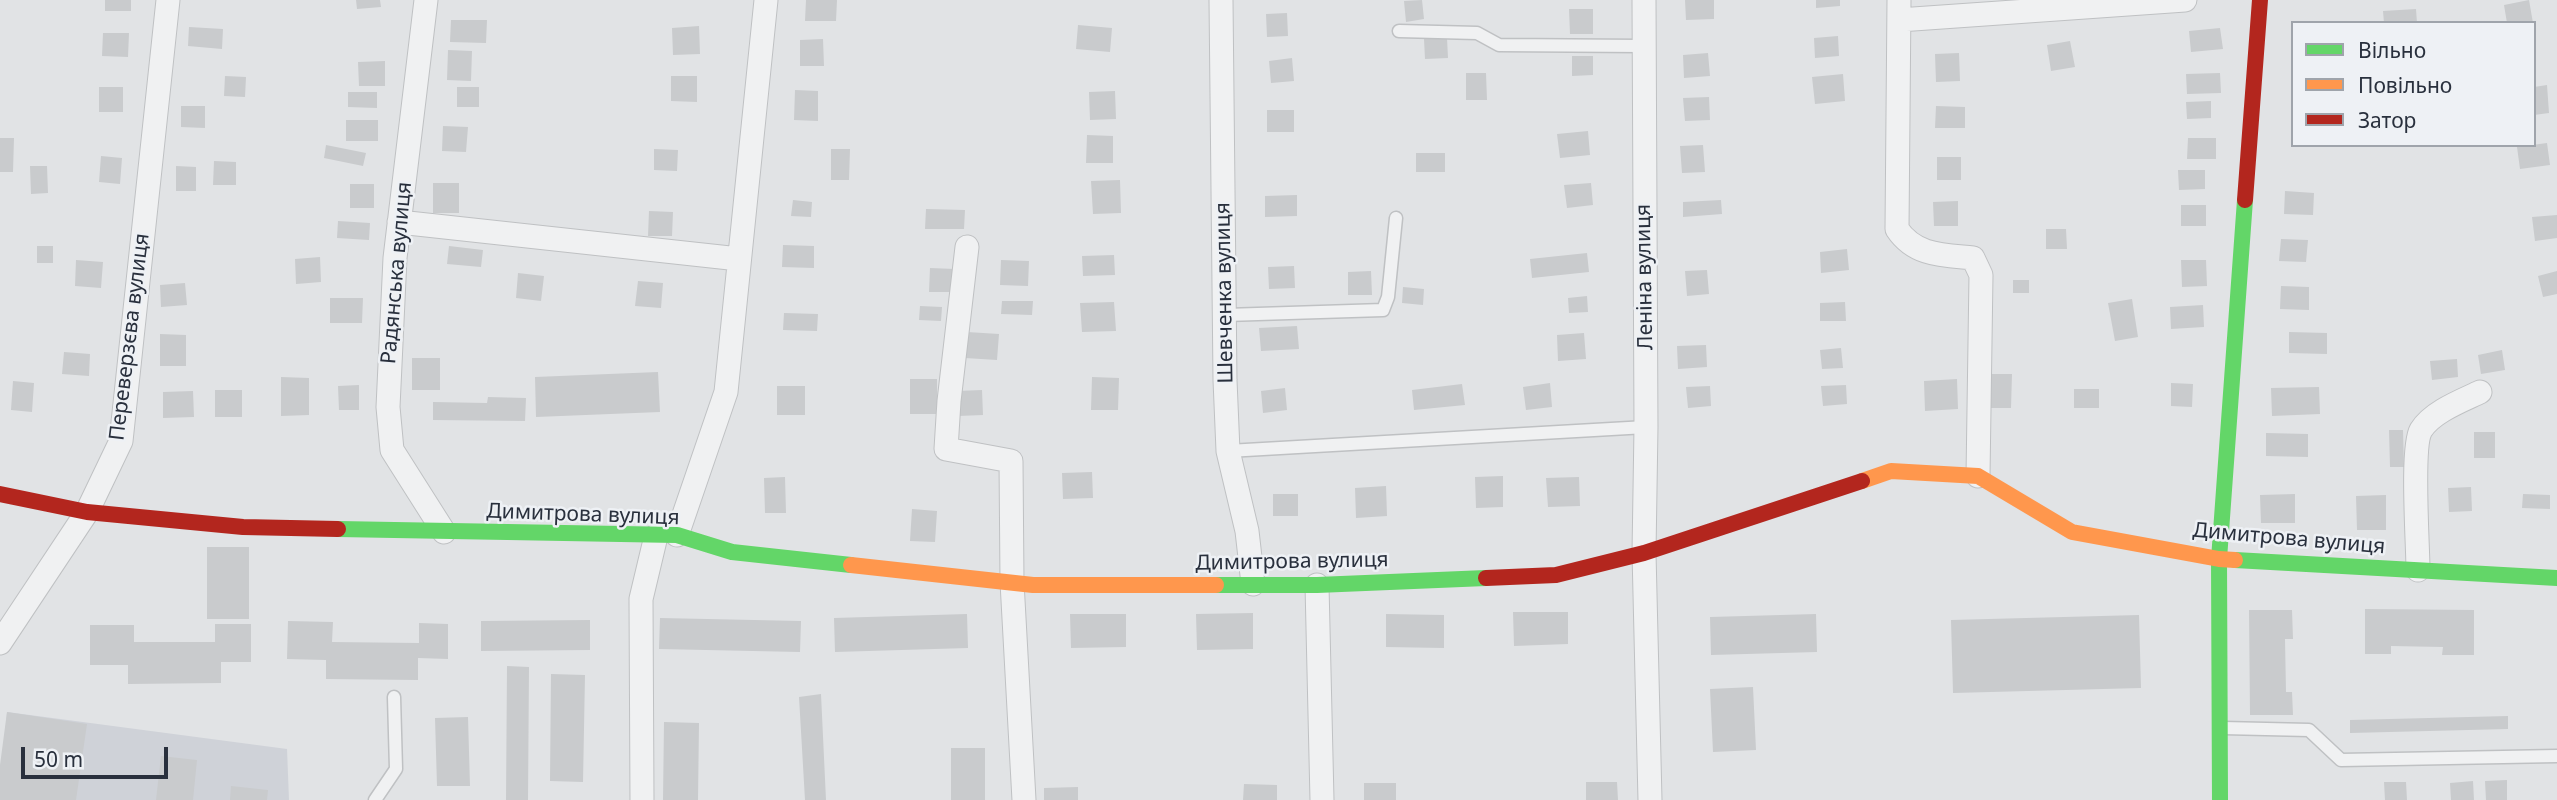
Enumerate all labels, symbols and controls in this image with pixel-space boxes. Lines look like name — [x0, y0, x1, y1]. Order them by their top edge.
legend — [2291, 21, 2536, 147]
text: Вільно — [2358, 36, 2426, 64]
text: Повільно — [2358, 71, 2452, 99]
text: Затор — [2358, 106, 2416, 134]
street label: Радянська вулиця — [376, 181, 418, 365]
street label: Шевченка вулиця — [1211, 202, 1239, 384]
street label: Леніна вулиця — [1631, 204, 1659, 350]
street label: Переверзєва вулиця — [105, 232, 155, 442]
street label: Димитрова вулиця — [486, 499, 680, 531]
street label: Димитрова вулиця — [2192, 518, 2386, 560]
street label: Димитрова вулиця — [1195, 548, 1389, 576]
scale bar — [24, 734, 172, 778]
text: 50 m — [34, 745, 83, 773]

